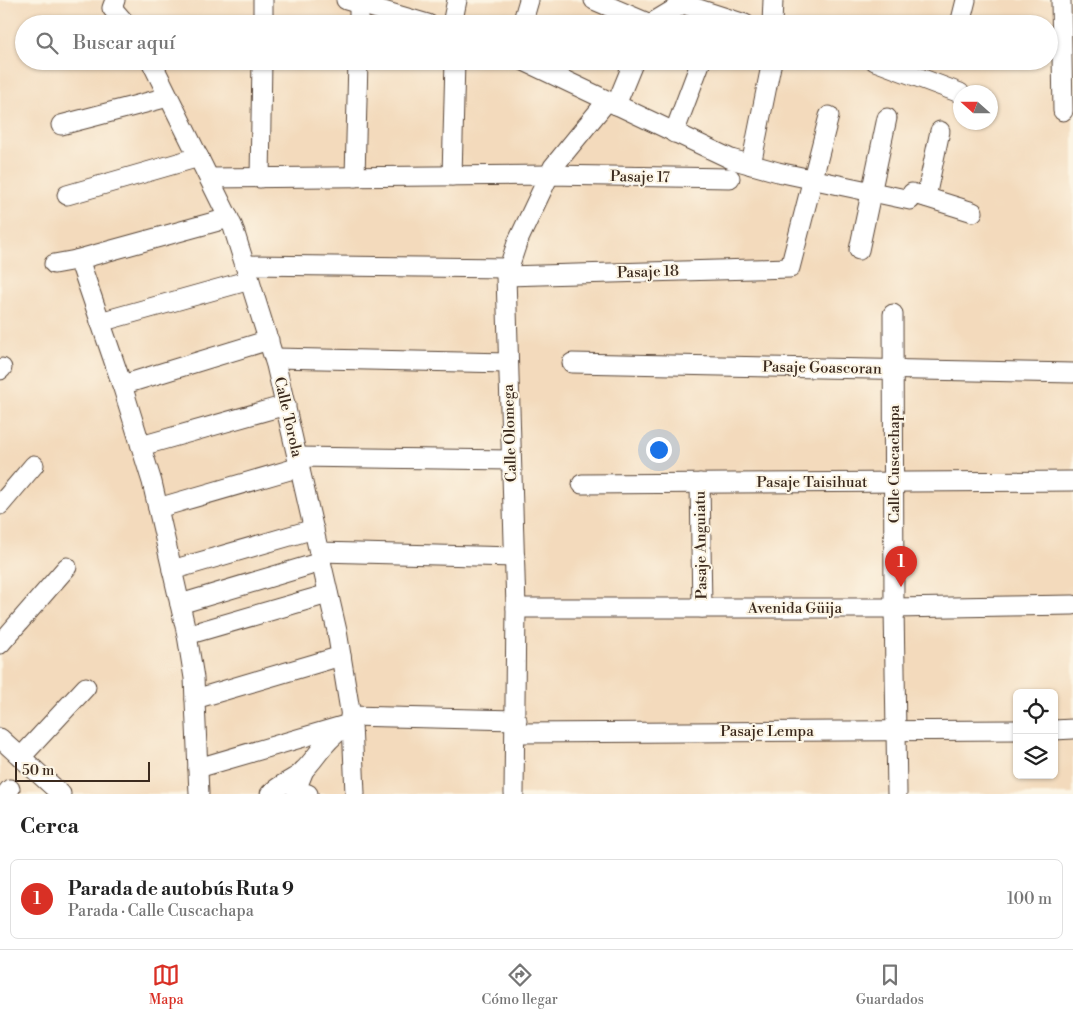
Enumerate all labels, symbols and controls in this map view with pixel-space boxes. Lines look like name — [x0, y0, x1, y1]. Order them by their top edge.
search box — [15, 15, 1058, 70]
icon: search — [33, 29, 61, 57]
text: Buscar aquí — [73, 31, 175, 55]
north arrow — [953, 85, 998, 130]
street label: Pasaje 17 — [610, 167, 671, 187]
street label: Pasaje 18 — [617, 261, 679, 283]
street label: Pasaje Goascoran — [762, 357, 882, 379]
street label: Calle Torola — [270, 375, 307, 459]
street label: Calle Olomega — [499, 383, 521, 482]
street label: Calle Cuscachapa — [885, 404, 904, 523]
your location — [646, 437, 672, 463]
street label: Pasaje Taisihuat — [757, 473, 868, 492]
street label: Pasaje Anguiatu — [691, 490, 711, 600]
pin: 1 — [885, 546, 917, 587]
street label: Avenida Güija — [747, 599, 843, 618]
map controls — [1013, 689, 1058, 779]
button: locate — [1013, 689, 1058, 734]
street label: Pasaje Lempa — [720, 722, 814, 741]
button: layers — [1013, 734, 1058, 779]
scale bar — [15, 759, 150, 782]
text: 50 m — [22, 762, 54, 780]
text: Cerca — [20, 814, 79, 840]
text: Parada de autobús Ruta 9 — [68, 877, 294, 901]
text: 1 — [33, 889, 41, 909]
text: 100 m — [1007, 889, 1052, 909]
text: Parada · Calle Cuscachapa — [68, 901, 254, 921]
tab: Mapa — [149, 961, 184, 1009]
tab: Cómo llegar — [482, 961, 558, 1009]
tab: Guardados — [856, 961, 924, 1009]

